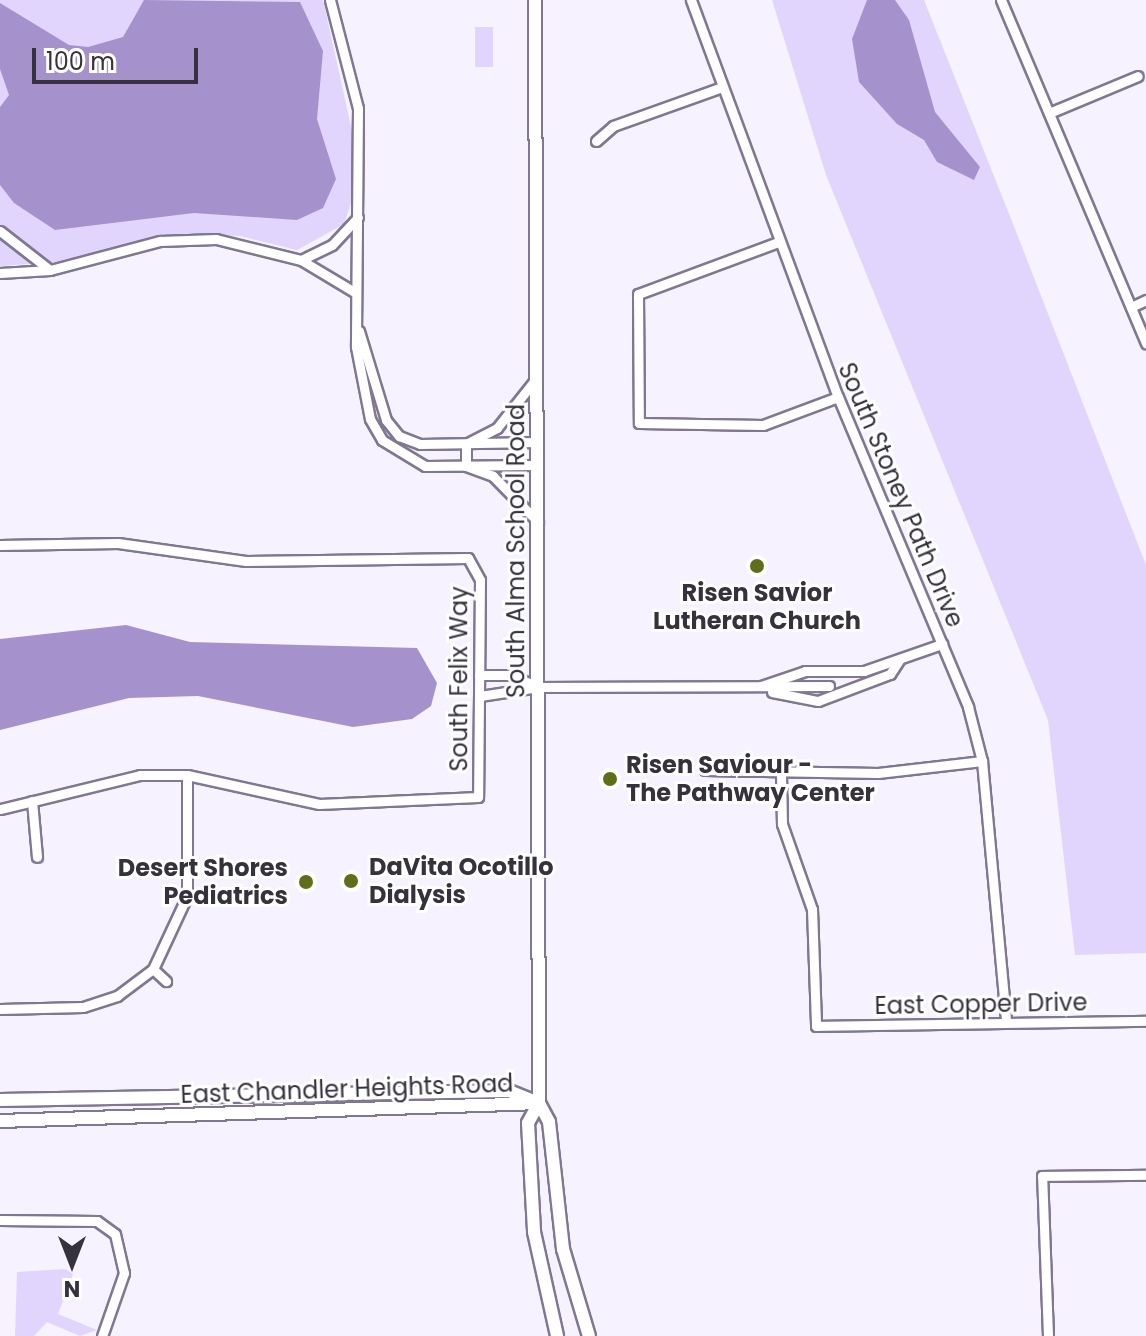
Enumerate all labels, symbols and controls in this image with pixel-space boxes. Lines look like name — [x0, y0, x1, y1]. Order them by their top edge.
scale bar — [36, 32, 202, 82]
text: 100 m — [46, 45, 115, 78]
street label: South Stoney Path Drive — [832, 358, 970, 632]
street label: South Alma School Road — [502, 404, 530, 698]
marker: Risen Savior Lutheran Church — [748, 557, 766, 575]
place label: Risen Savior Lutheran Church — [653, 579, 861, 635]
street label: South Felix Way — [445, 586, 473, 772]
place label: Risen Saviour - The Pathway Center — [626, 751, 875, 807]
marker: Risen Saviour - The Pathway Center — [601, 770, 619, 788]
place label: DaVita Ocotillo Dialysis — [369, 853, 553, 909]
place label: Desert Shores Pediatrics — [118, 854, 288, 910]
marker: DaVita Ocotillo Dialysis — [340, 870, 362, 892]
marker: Desert Shores Pediatrics — [295, 871, 317, 893]
street label: East Copper Drive — [874, 988, 1088, 1020]
street label: East Chandler Heights Road — [180, 1069, 514, 1109]
north arrow — [32, 1224, 112, 1304]
text: N — [64, 1273, 80, 1304]

